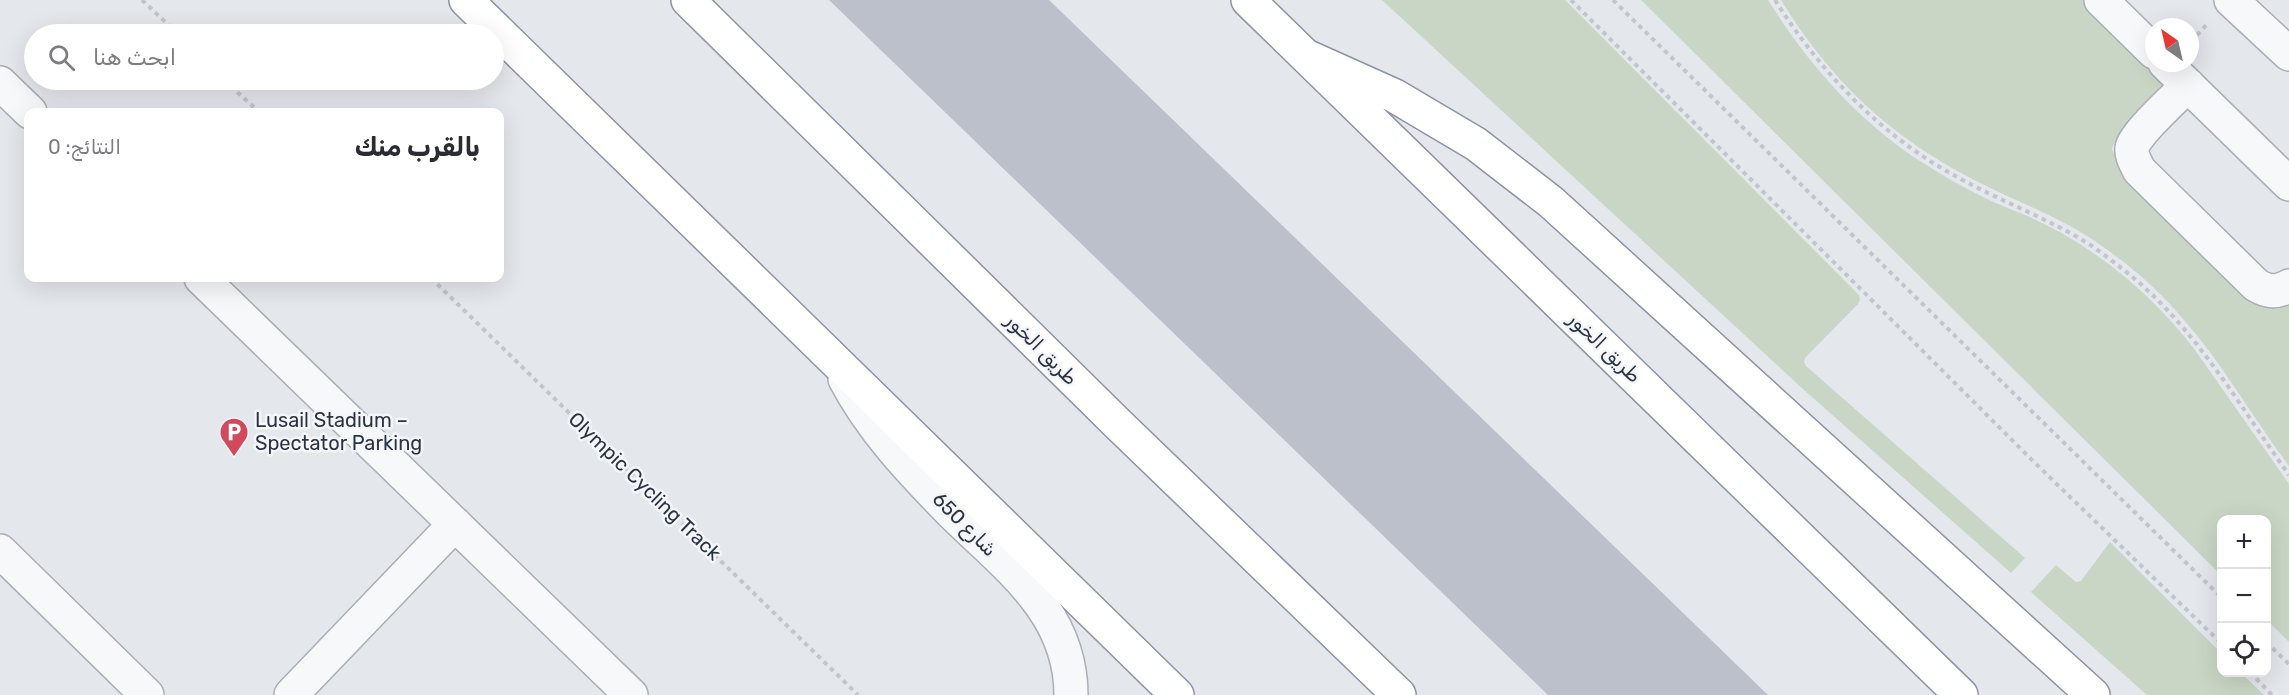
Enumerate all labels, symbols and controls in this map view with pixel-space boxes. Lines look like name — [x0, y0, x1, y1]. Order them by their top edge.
north arrow — [2145, 18, 2199, 72]
search box — [24, 24, 504, 90]
icon: search — [45, 41, 78, 74]
text: ابحث هنا — [93, 44, 176, 71]
text: بالقرب منك — [355, 132, 480, 163]
text: النتائج: 0 — [48, 135, 121, 159]
street label: طريق الخور — [1563, 306, 1646, 388]
street label: طريق الخور — [1000, 307, 1083, 390]
street label: Olympic Cycling Track — [564, 407, 727, 566]
place label: Lusail Stadium – Spectator Parking — [255, 408, 422, 455]
parking icon: Lusail Stadium – Spectator Parking — [218, 416, 250, 458]
street label: شارع 650 — [926, 487, 1002, 563]
map controls — [2217, 515, 2271, 677]
button: + — [2217, 515, 2271, 569]
button: − — [2217, 569, 2271, 623]
button: locate — [2217, 623, 2271, 677]

